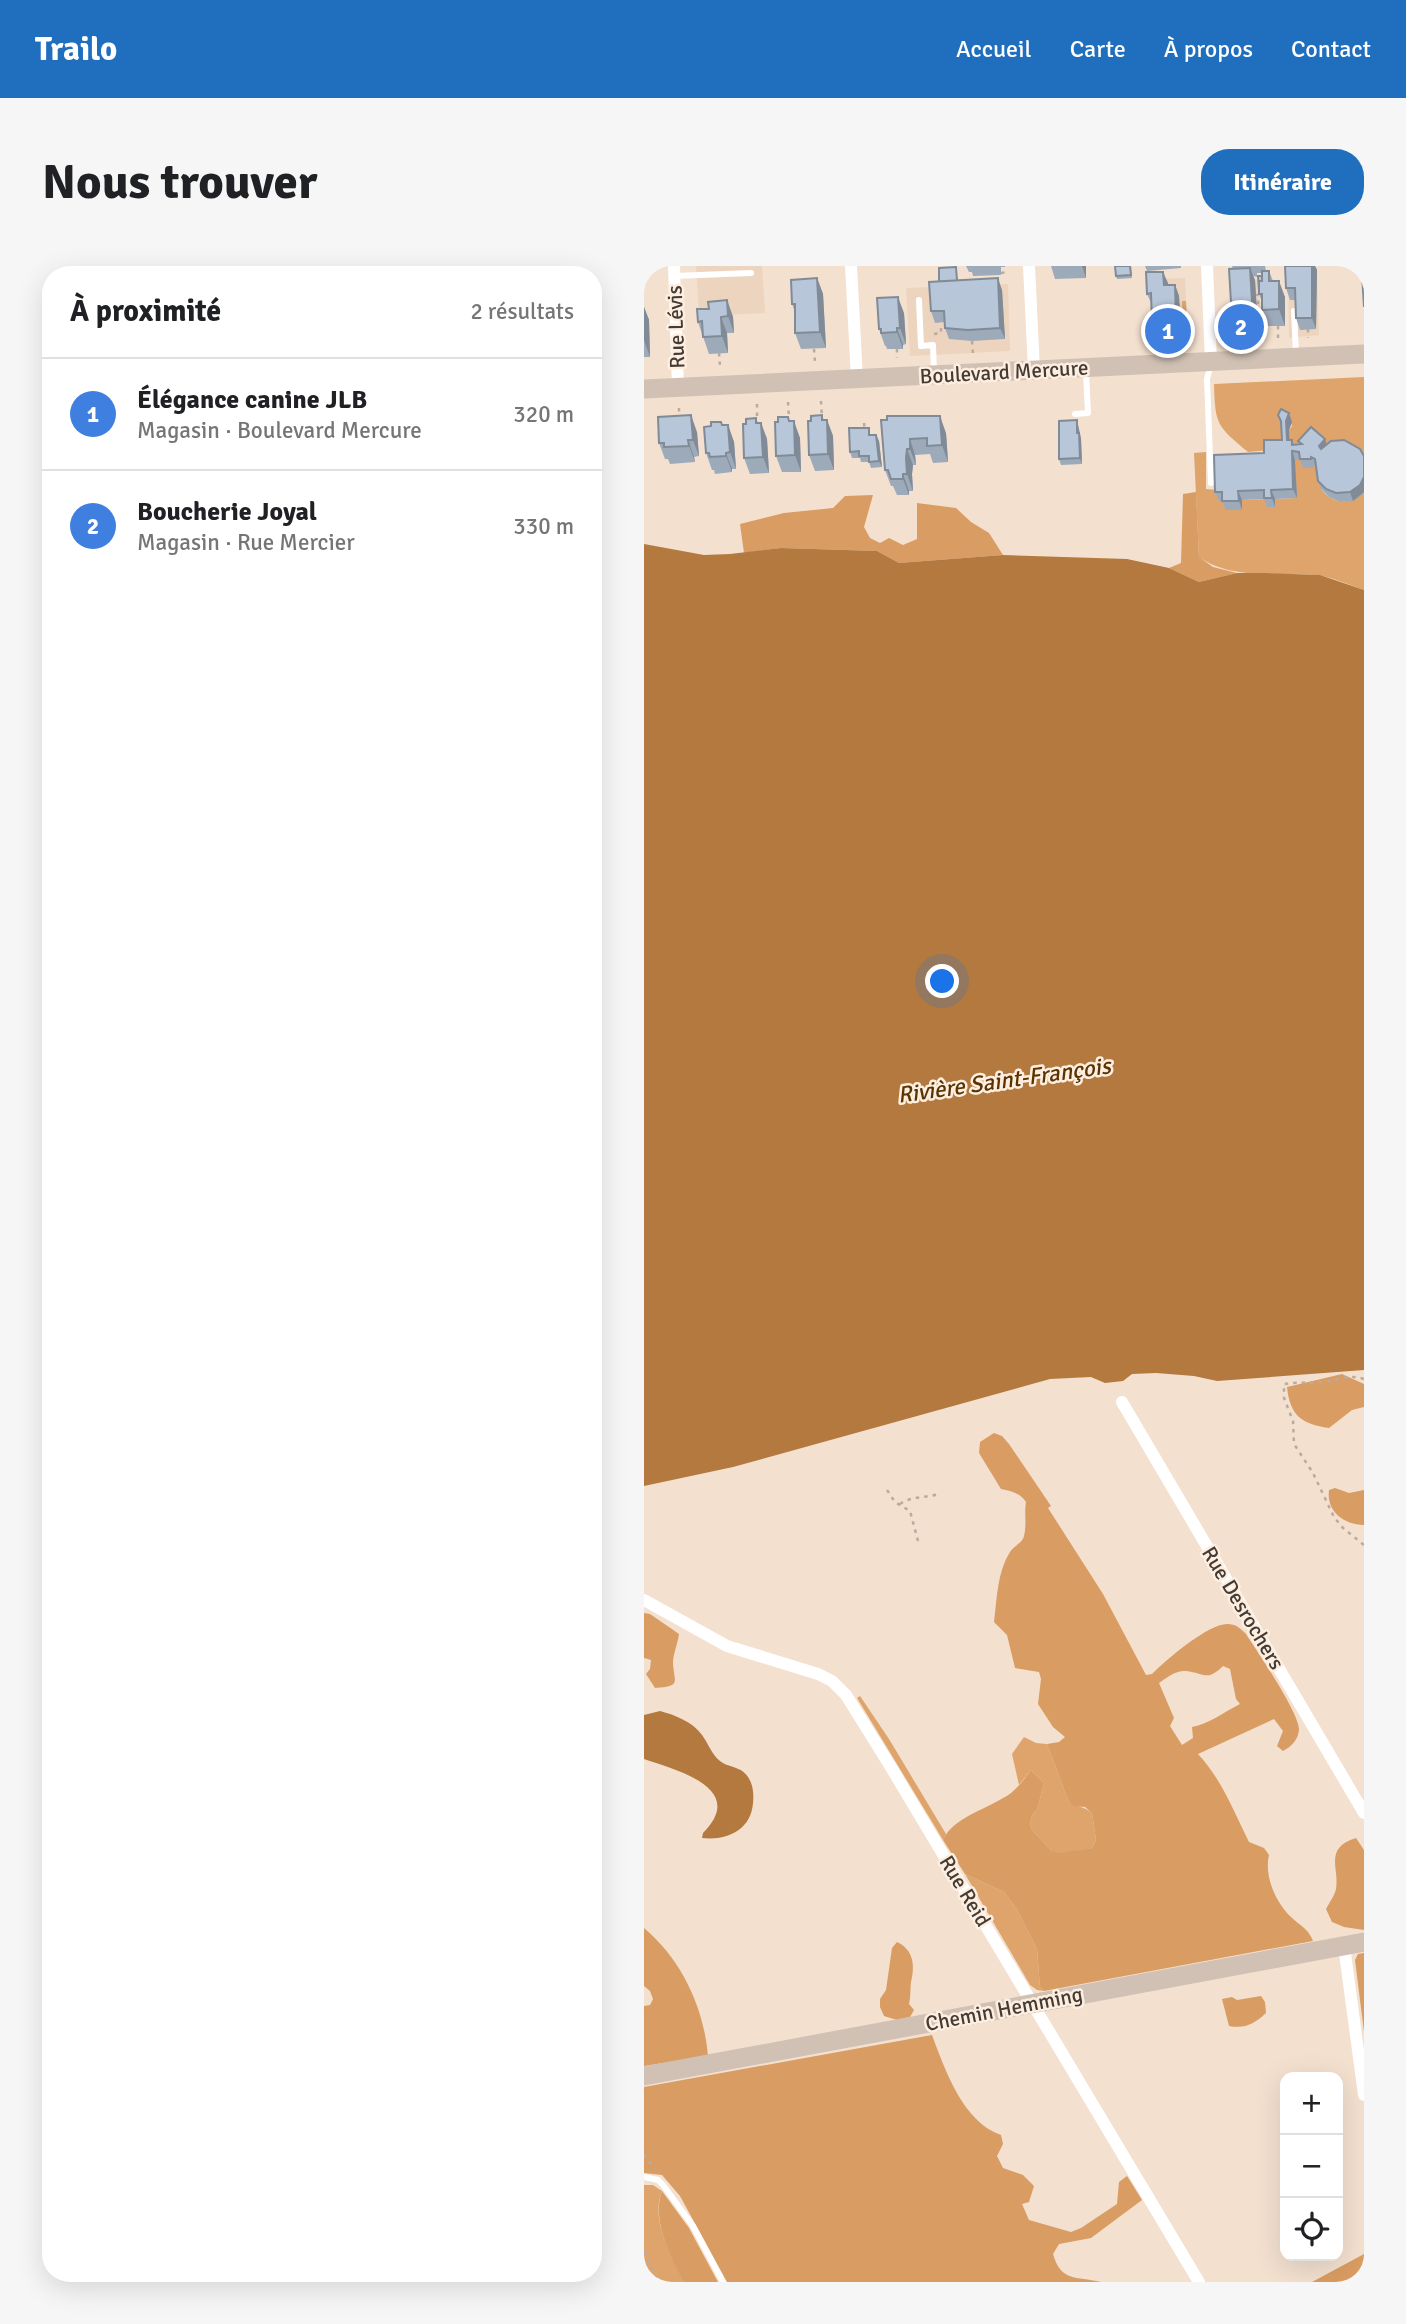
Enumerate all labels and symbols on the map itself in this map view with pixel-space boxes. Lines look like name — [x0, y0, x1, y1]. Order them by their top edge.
street label: Rue Lévis — [662, 285, 690, 369]
pin: 2 — [1218, 301, 1264, 353]
pin: 1 — [1145, 305, 1191, 357]
street label: Boulevard Mercure — [919, 355, 1089, 389]
your location — [925, 964, 959, 998]
water label: Rivière Saint-François — [896, 1051, 1114, 1110]
street label: Rue Desrochers — [1196, 1542, 1290, 1674]
street label: Rue Reid — [934, 1851, 996, 1931]
street label: Chemin Hemming — [923, 1981, 1085, 2037]

